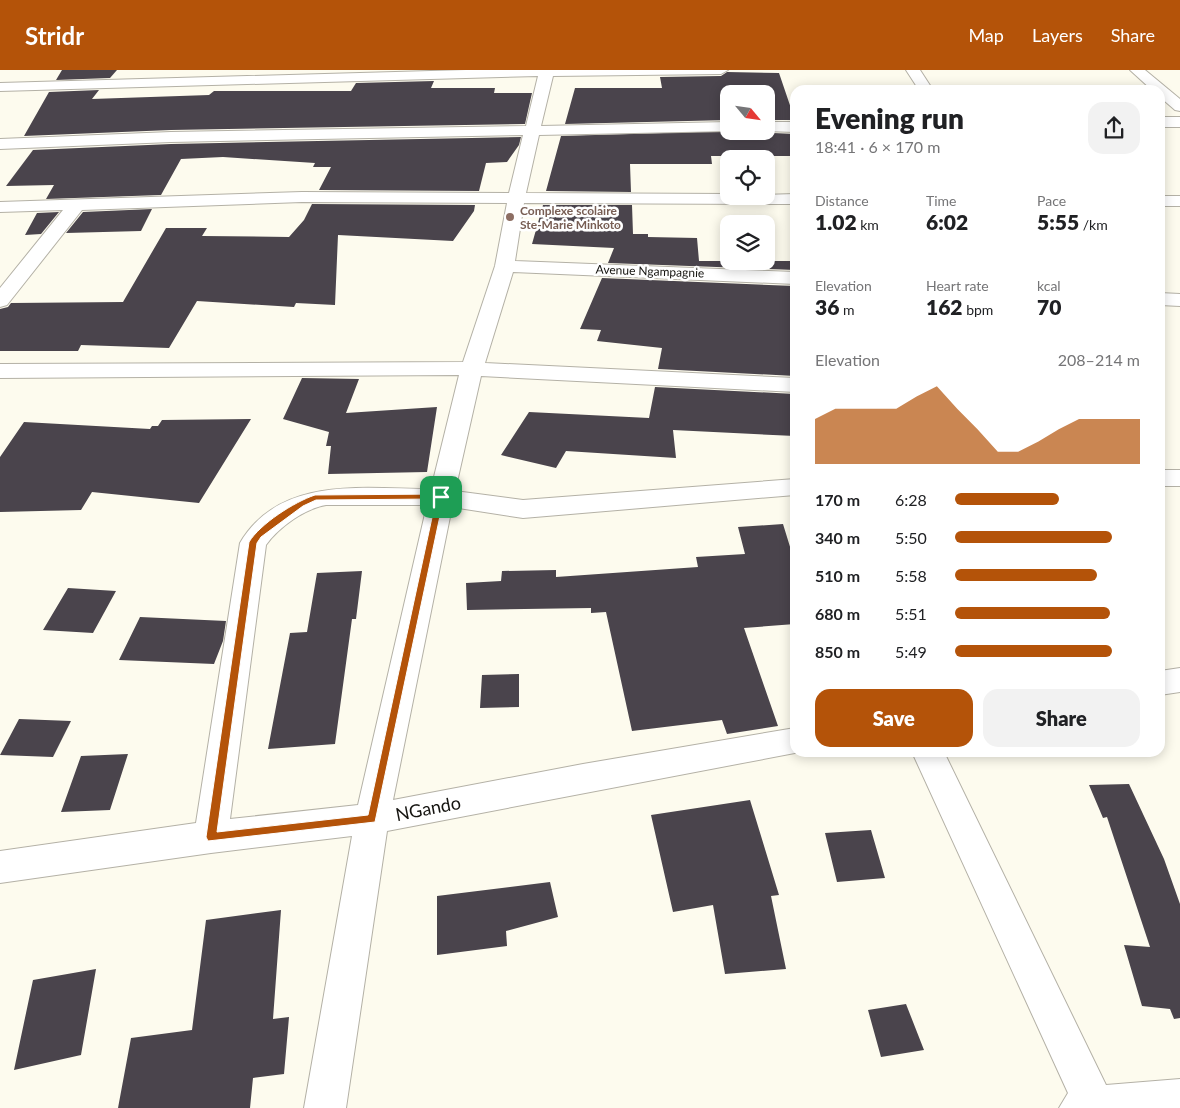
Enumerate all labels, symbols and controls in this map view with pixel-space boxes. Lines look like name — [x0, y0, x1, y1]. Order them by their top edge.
text: Stridr — [25, 21, 84, 50]
text: Map — [968, 24, 1004, 46]
text: Layers — [1032, 24, 1083, 46]
text: Share — [1111, 24, 1155, 46]
north arrow — [720, 85, 775, 140]
map controls — [720, 85, 775, 270]
text: Evening run — [815, 101, 964, 135]
button: share — [1088, 102, 1140, 154]
text: 18:41 · 6 × 170 m — [815, 137, 940, 156]
button: locate — [720, 150, 775, 205]
text: Distance — [815, 192, 869, 209]
text: Time — [926, 192, 957, 209]
text: Pace — [1037, 192, 1066, 209]
place label: Complexe scolaire Ste-Marie Minkoto — [520, 203, 621, 232]
text: 1.02 — [815, 209, 857, 234]
text: 6:02 — [926, 209, 968, 234]
text: 5:55 — [1037, 209, 1079, 234]
marker: Complexe scolaire Ste-Marie Minkoto — [504, 211, 516, 223]
button: layers — [720, 215, 775, 270]
text: km — [857, 216, 879, 233]
text: /km — [1079, 216, 1108, 233]
street label: Avenue Ngampagnie — [595, 262, 705, 280]
text: Elevation — [815, 277, 872, 294]
text: Heart rate — [926, 277, 989, 294]
text: kcal — [1037, 277, 1061, 294]
text: 36 — [815, 294, 839, 319]
text: 162 — [926, 294, 963, 319]
text: 70 — [1037, 294, 1061, 319]
text: m — [839, 301, 854, 318]
text: bpm — [963, 301, 993, 318]
text: Elevation — [815, 350, 880, 369]
text: 208–214 m — [1058, 350, 1140, 369]
pin — [420, 476, 462, 518]
icon: arrive — [427, 483, 455, 511]
text: 170 m — [815, 490, 860, 509]
text: 6:28 — [895, 490, 927, 509]
text: 340 m — [815, 528, 860, 547]
text: 5:50 — [895, 528, 927, 547]
text: 510 m — [815, 566, 860, 585]
text: 5:58 — [895, 566, 927, 585]
text: 680 m — [815, 604, 860, 623]
text: 5:51 — [895, 604, 927, 623]
text: 850 m — [815, 642, 860, 661]
text: 5:49 — [895, 642, 927, 661]
button: Save — [815, 689, 973, 747]
button: Share — [983, 689, 1140, 747]
street label: NGando — [393, 791, 463, 825]

